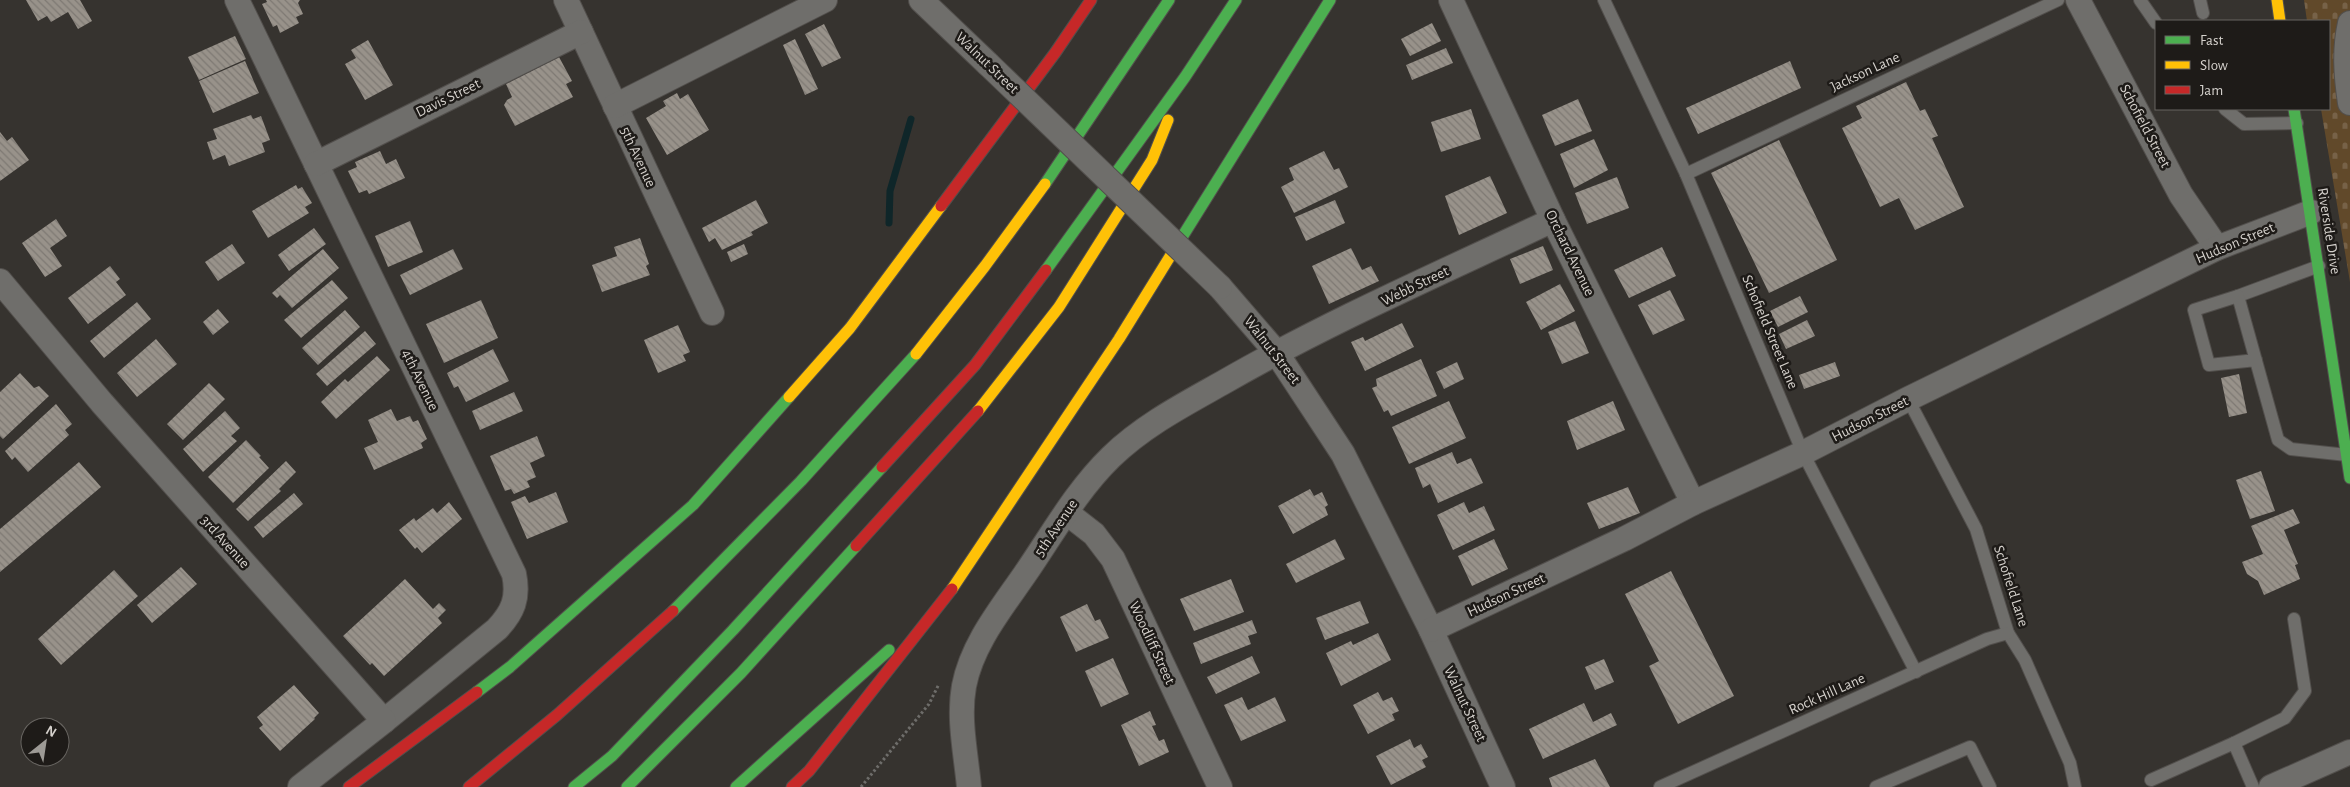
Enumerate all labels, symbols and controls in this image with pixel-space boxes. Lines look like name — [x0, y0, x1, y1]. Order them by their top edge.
legend — [2155, 20, 2330, 110]
street label: Walnut Street — [953, 29, 1022, 97]
text: Fast — [2200, 33, 2224, 48]
street label: Jackson Lane — [1828, 49, 1902, 95]
text: Slow — [2200, 58, 2228, 73]
street label: Davis Street — [413, 76, 483, 120]
street label: Schofield Street — [2117, 82, 2173, 170]
text: Jam — [2200, 83, 2223, 98]
street label: 5th Avenue — [617, 124, 659, 190]
street label: Riverside Drive — [2315, 187, 2343, 275]
street label: Orchard Avenue — [1543, 208, 1597, 298]
street label: Hudson Street — [2193, 220, 2277, 266]
street label: Webb Street — [1379, 263, 1451, 309]
street label: Schofield Street Lane — [1739, 273, 1801, 391]
street label: Walnut Street — [1241, 313, 1303, 387]
street label: 4th Avenue — [399, 347, 441, 413]
street label: Hudson Street — [1829, 393, 1911, 445]
street label: 5th Avenue — [1032, 497, 1080, 559]
street label: 3rd Avenue — [198, 513, 252, 571]
street label: Schofield Lane — [1991, 544, 2031, 628]
street label: Hudson Street — [1465, 570, 1547, 620]
street label: Woodliff Street — [1126, 599, 1178, 687]
street label: Walnut Street — [1441, 664, 1489, 744]
street label: Rock Hill Lane — [1787, 671, 1867, 717]
north arrow — [20, 717, 70, 767]
text: N — [43, 723, 59, 740]

